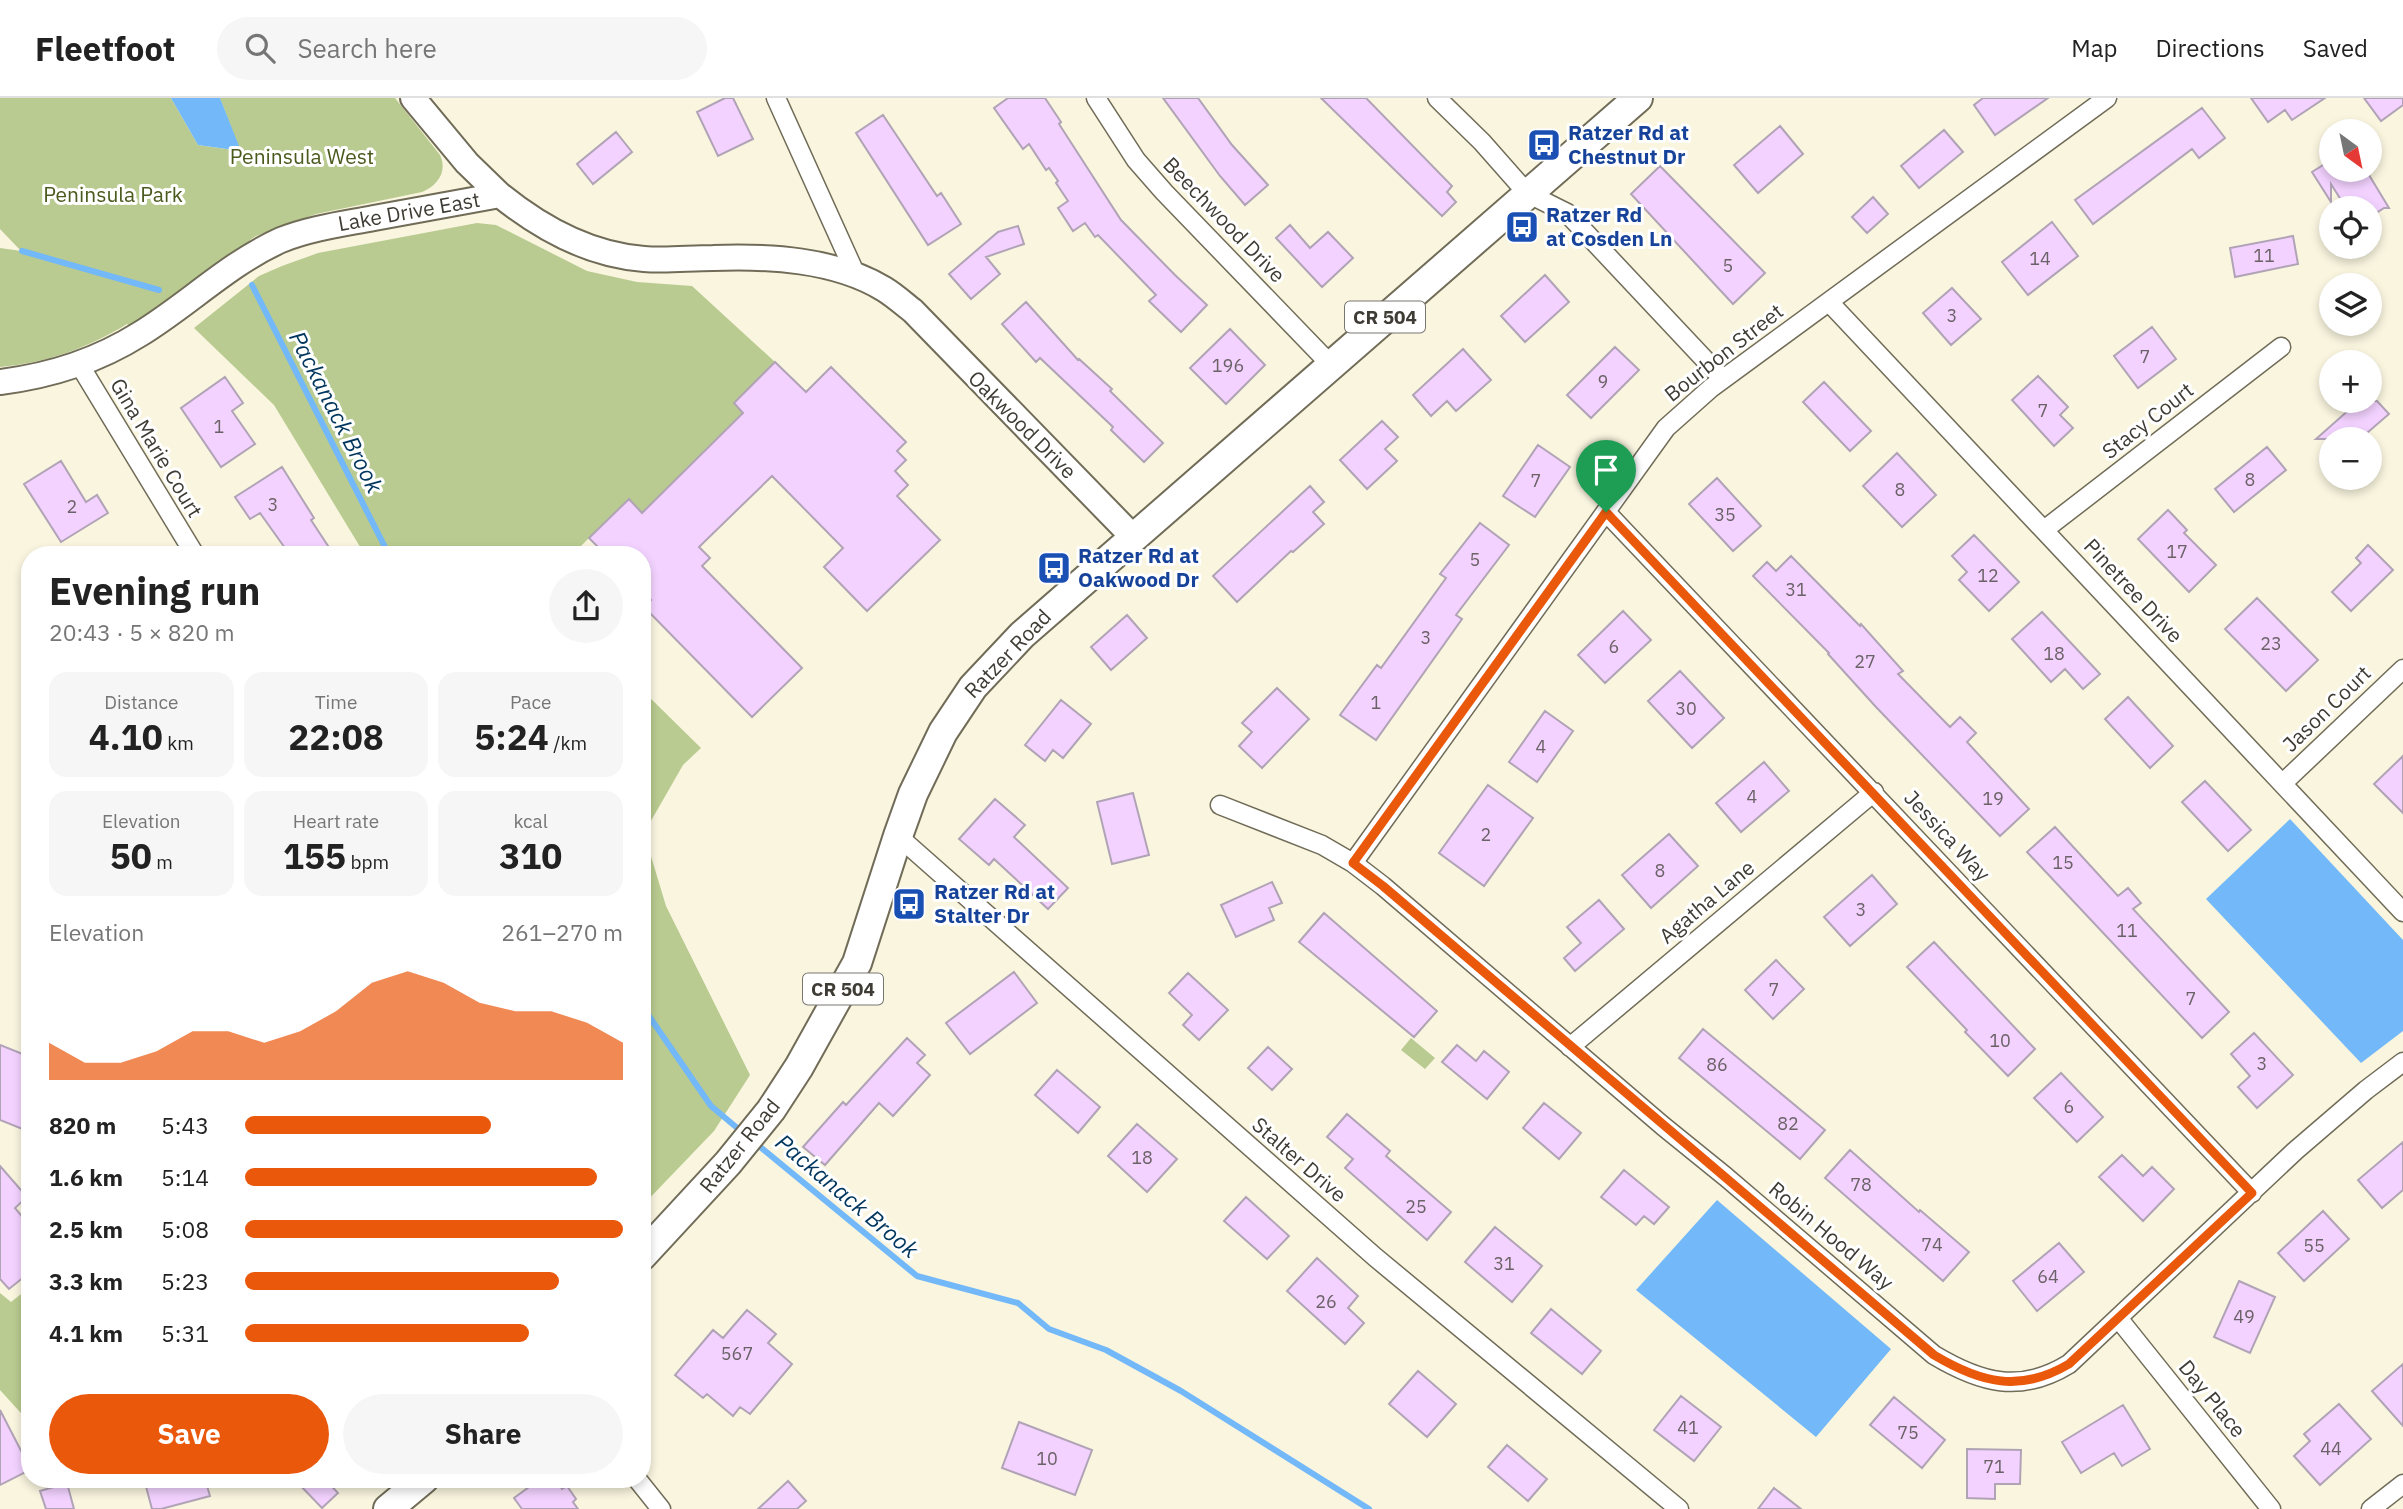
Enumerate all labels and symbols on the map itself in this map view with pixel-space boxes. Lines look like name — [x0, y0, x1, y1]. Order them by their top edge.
place label: Ratzer Rd at Chestnut Dr — [1568, 118, 1689, 170]
north arrow — [2319, 119, 2382, 182]
bus stop icon: Ratzer Rd at Chestnut Dr — [1525, 126, 1563, 164]
park label: Peninsula West — [230, 142, 374, 170]
street label: Beechwood Drive — [1157, 150, 1292, 288]
park label: Peninsula Park — [43, 180, 183, 208]
street label: Lake Drive East — [336, 185, 482, 237]
place label: Ratzer Rd at Cosden Ln — [1546, 200, 1673, 252]
bus stop icon: Ratzer Rd at Cosden Ln — [1503, 208, 1541, 246]
house number: 11 — [2253, 244, 2275, 267]
house number: 14 — [2029, 247, 2051, 270]
house number: 5 — [1723, 254, 1733, 277]
street label: Bourbon Street — [1658, 297, 1789, 407]
road number: CR 504 — [1345, 302, 1425, 332]
house number: 3 — [1947, 304, 1957, 327]
water label: Packanack Brook — [283, 326, 391, 498]
house number: 7 — [2140, 345, 2150, 368]
house number: 196 — [1212, 354, 1244, 377]
street label: Oakwood Drive — [962, 364, 1083, 485]
house number: 9 — [1598, 370, 1608, 393]
street label: Gina Marie Court — [104, 373, 209, 522]
street label: Stacy Court — [2096, 376, 2199, 465]
house number: 7 — [2038, 399, 2048, 422]
house number: 1 — [214, 415, 224, 438]
pin — [1576, 440, 1636, 512]
house number: 8 — [2245, 468, 2255, 491]
house number: 7 — [1531, 469, 1541, 492]
house number: 8 — [1895, 478, 1905, 501]
house number: 3 — [268, 493, 278, 516]
house number: 2 — [67, 495, 77, 518]
house number: 35 — [1714, 503, 1736, 526]
street label: Pinetree Drive — [2078, 532, 2189, 649]
house number: 17 — [2166, 540, 2188, 563]
place label: Ratzer Rd at Oakwood Dr — [1078, 541, 1199, 593]
house number: 5 — [1470, 548, 1480, 571]
bus stop icon: Ratzer Rd at Oakwood Dr — [1035, 549, 1073, 587]
house number: 12 — [1977, 564, 1999, 587]
house number: 31 — [1785, 578, 1807, 601]
street label: Ratzer Road — [958, 603, 1057, 704]
house number: 3 — [1421, 626, 1431, 649]
house number: 23 — [2260, 632, 2282, 655]
house number: 6 — [1609, 635, 1619, 658]
house number: 18 — [2043, 642, 2065, 665]
house number: 27 — [1854, 650, 1876, 673]
street label: Jason Court — [2276, 659, 2377, 757]
house number: 1 — [1371, 691, 1381, 714]
house number: 30 — [1675, 697, 1697, 720]
house number: 4 — [1536, 735, 1547, 758]
street label: Jessica Way — [1898, 784, 1997, 887]
house number: 4 — [1747, 785, 1758, 808]
house number: 19 — [1982, 787, 2004, 810]
house number: 2 — [1481, 823, 1491, 846]
house number: 15 — [2052, 851, 2074, 874]
street label: Agatha Lane — [1653, 853, 1760, 949]
house number: 8 — [1655, 859, 1665, 882]
place label: Ratzer Rd at Stalter Dr — [934, 877, 1055, 929]
bus stop icon: Ratzer Rd at Stalter Dr — [890, 885, 928, 923]
house number: 3 — [1856, 898, 1866, 921]
house number: 11 — [2116, 919, 2138, 942]
road number: CR 504 — [803, 974, 883, 1004]
house number: 7 — [1769, 978, 1779, 1001]
house number: 7 — [2186, 987, 2196, 1010]
house number: 10 — [1989, 1029, 2011, 1052]
house number: 3 — [2257, 1052, 2267, 1075]
house number: 86 — [1706, 1053, 1728, 1076]
street label: Ratzer Road — [693, 1092, 786, 1198]
house number: 6 — [2064, 1095, 2074, 1118]
street label: Stalter Drive — [1246, 1110, 1353, 1208]
house number: 82 — [1777, 1112, 1799, 1135]
water label: Packanack Brook — [770, 1127, 926, 1264]
house number: 18 — [1131, 1146, 1153, 1169]
house number: 78 — [1850, 1173, 1872, 1196]
street label: Robin Hood Way — [1763, 1175, 1900, 1296]
house number: 25 — [1405, 1195, 1427, 1218]
house number: 74 — [1921, 1233, 1943, 1256]
house number: 55 — [2303, 1234, 2325, 1257]
house number: 31 — [1493, 1252, 1515, 1275]
house number: 64 — [2037, 1265, 2059, 1288]
house number: 26 — [1315, 1290, 1337, 1313]
house number: 49 — [2233, 1305, 2255, 1328]
house number: 567 — [721, 1342, 753, 1365]
street label: Day Place — [2173, 1354, 2253, 1443]
house number: 41 — [1677, 1416, 1699, 1439]
house number: 75 — [1897, 1421, 1919, 1444]
house number: 44 — [2320, 1437, 2342, 1460]
house number: 10 — [1036, 1447, 1058, 1470]
house number: 71 — [1983, 1455, 2005, 1478]

